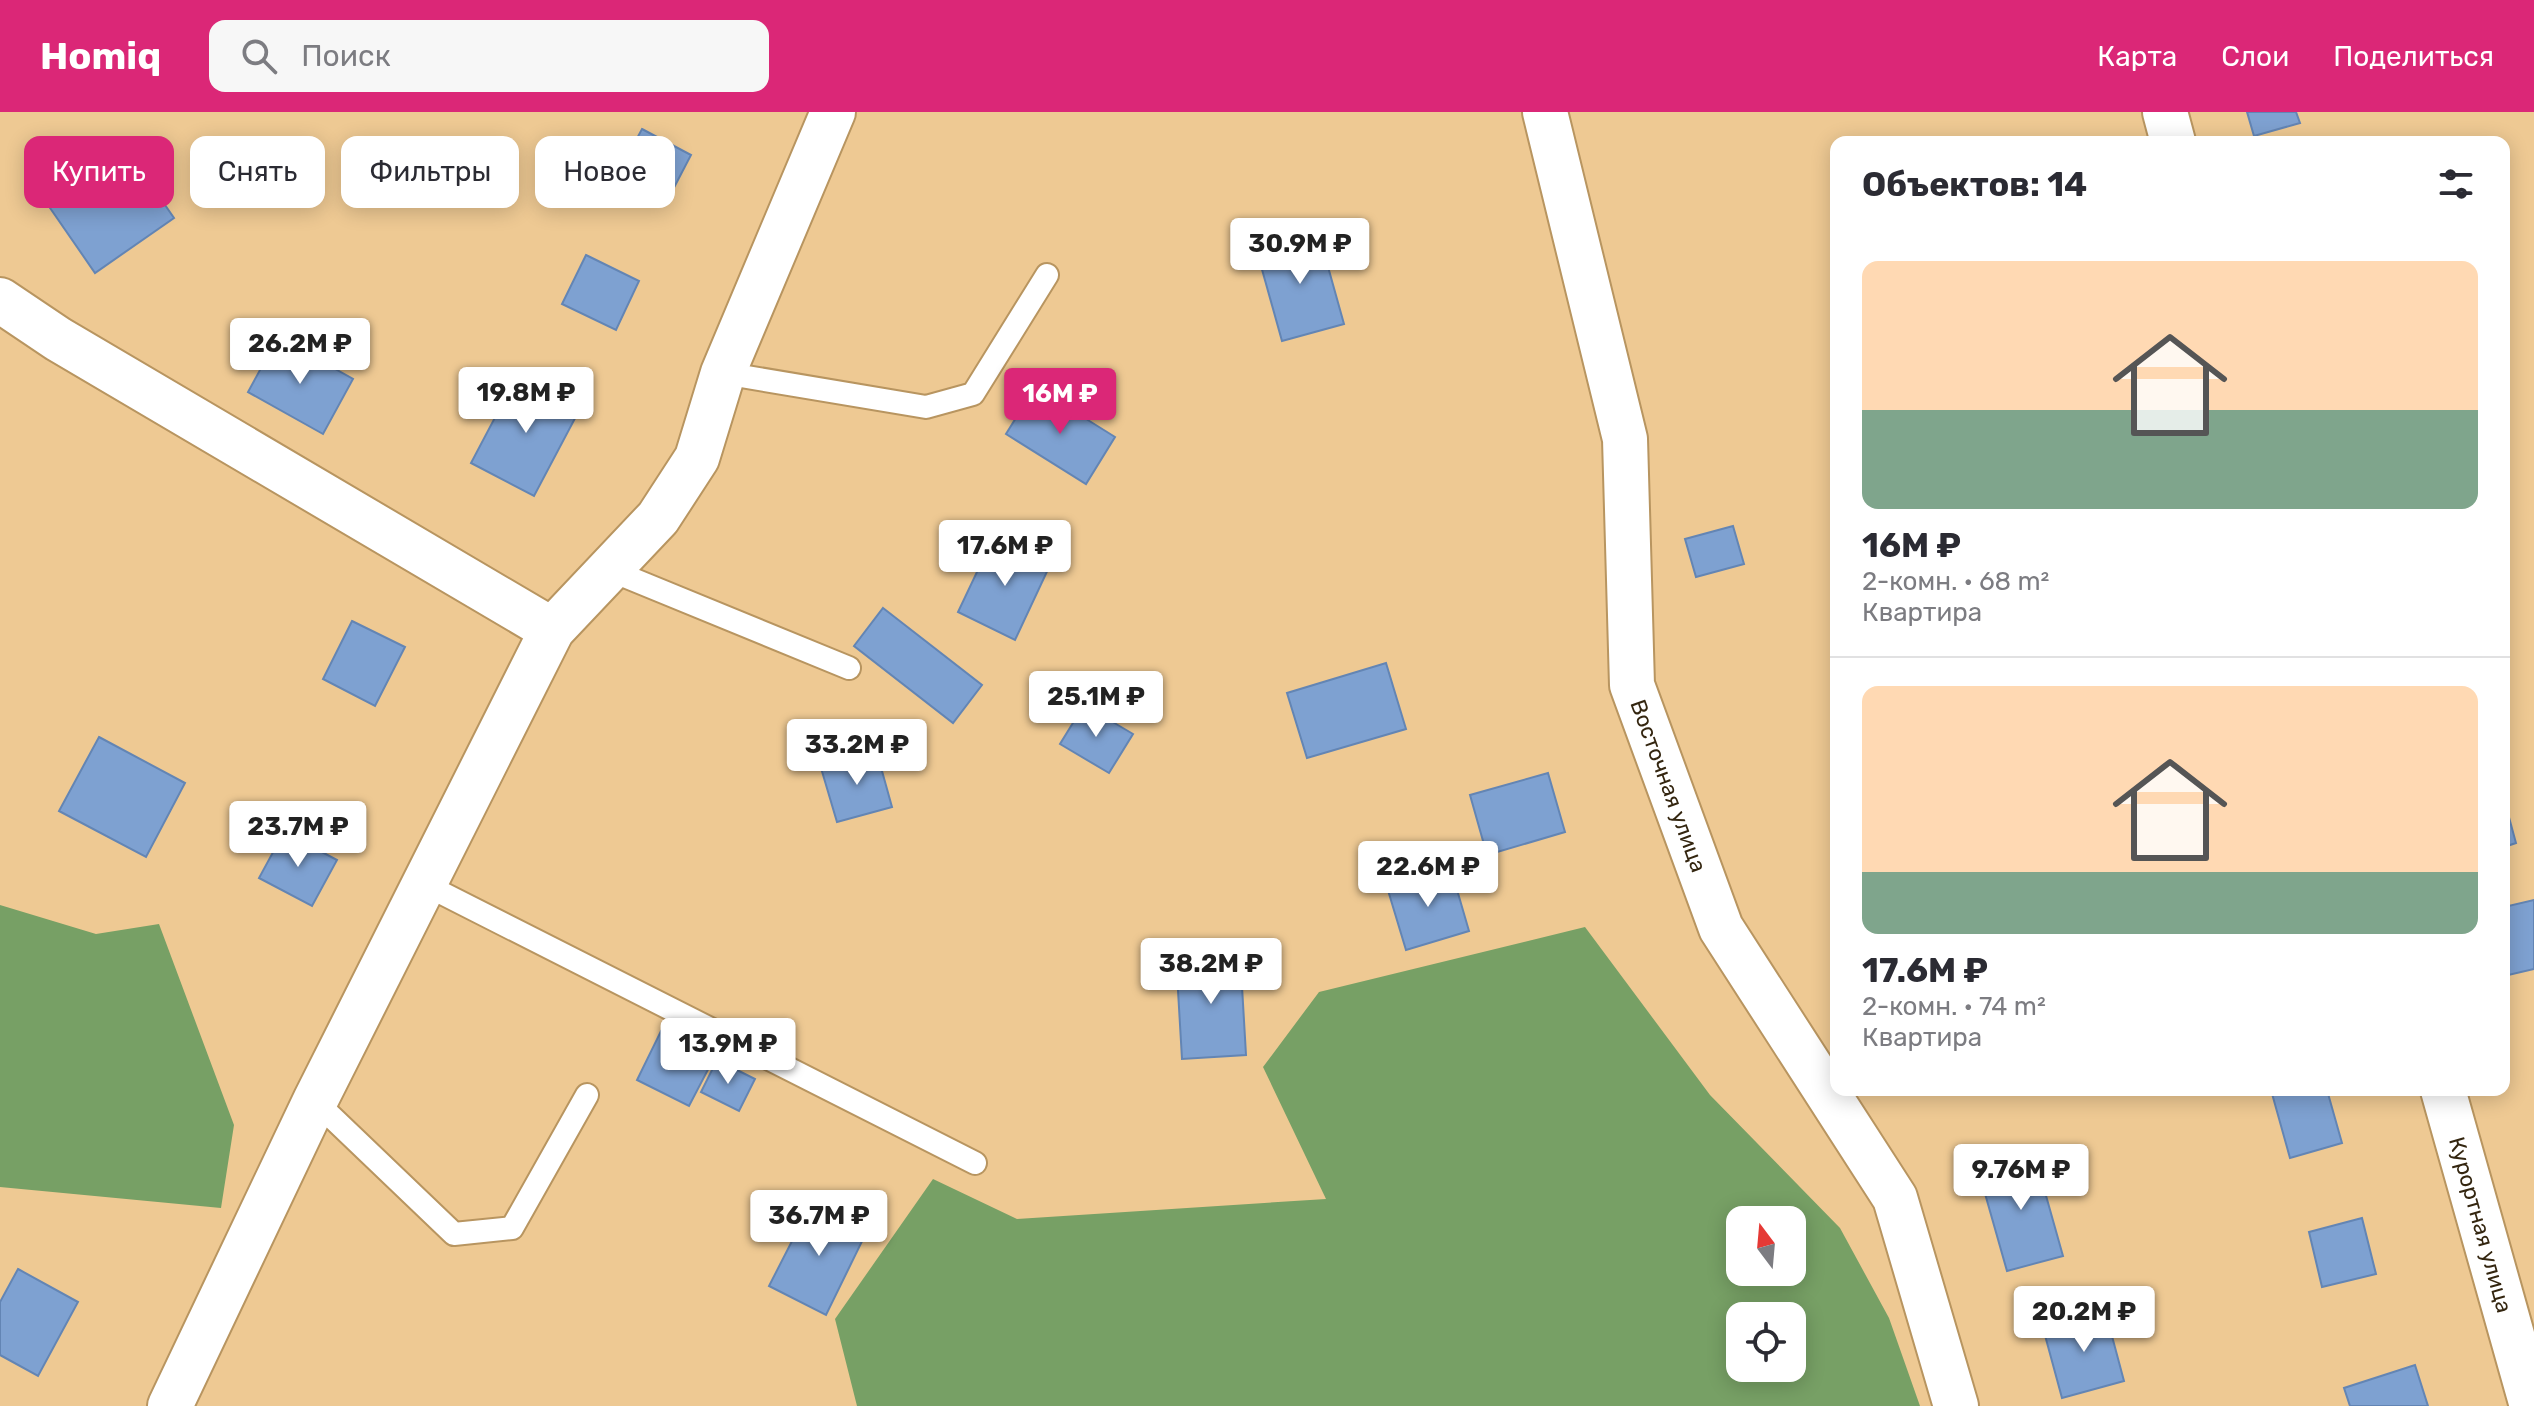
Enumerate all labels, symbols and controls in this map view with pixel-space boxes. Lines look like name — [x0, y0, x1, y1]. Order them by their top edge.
search box — [209, 20, 769, 92]
text: Homiq — [40, 33, 161, 79]
icon: search — [237, 34, 281, 78]
text: Поиск — [301, 38, 391, 74]
text: Карта — [2097, 40, 2177, 73]
text: Слои — [2221, 40, 2289, 73]
text: Поделиться — [2333, 40, 2494, 73]
chip: Купить — [24, 136, 174, 208]
chip: Снять — [190, 136, 325, 208]
chip: Фильтры — [341, 136, 519, 208]
chip: Новое — [535, 136, 675, 208]
icon: filters — [2434, 162, 2478, 206]
text: Объектов: 14 — [1862, 164, 2087, 205]
pin: 30.9M ₽ — [1226, 218, 1374, 286]
text: 30.9M ₽ — [1248, 228, 1352, 259]
icon: home — [2098, 313, 2242, 457]
pin: 26.2M ₽ — [226, 318, 374, 386]
text: 26.2M ₽ — [248, 328, 352, 359]
pin: 19.8M ₽ — [452, 367, 600, 435]
pin: 16M ₽ — [1004, 368, 1116, 436]
text: 19.8M ₽ — [477, 377, 575, 408]
text: 16M ₽ — [1022, 378, 1098, 409]
pin: 17.6M ₽ — [931, 520, 1079, 588]
text: 16M ₽ — [1862, 525, 1961, 566]
text: 17.6M ₽ — [957, 530, 1053, 561]
text: 2-комн. · 68 m² — [1862, 566, 2049, 597]
text: Квартира — [1862, 597, 1982, 628]
pin: 25.1M ₽ — [1022, 671, 1170, 739]
text: 25.1M ₽ — [1047, 681, 1145, 712]
street label: Восточная улица — [1624, 696, 1712, 876]
pin: 33.2M ₽ — [783, 719, 931, 787]
text: 33.2M ₽ — [805, 729, 909, 760]
icon: home — [2098, 738, 2242, 882]
pin: 23.7M ₽ — [224, 801, 372, 869]
text: 23.7M ₽ — [247, 811, 349, 842]
pin: 22.6M ₽ — [1354, 841, 1502, 909]
text: 22.6M ₽ — [1376, 851, 1480, 882]
pin: 38.2M ₽ — [1137, 938, 1285, 1006]
text: 38.2M ₽ — [1159, 948, 1263, 979]
text: 17.6M ₽ — [1862, 950, 1988, 991]
text: 2-комн. · 74 m² — [1862, 991, 2046, 1022]
pin: 13.9M ₽ — [654, 1018, 802, 1086]
text: Квартира — [1862, 1022, 1982, 1053]
text: 13.9M ₽ — [679, 1028, 777, 1059]
street label: Курортная улица — [2443, 1134, 2518, 1316]
pin: 9.76M ₽ — [1947, 1144, 2095, 1212]
text: 9.76M ₽ — [1972, 1154, 2070, 1185]
pin: 36.7M ₽ — [745, 1190, 893, 1258]
text: 36.7M ₽ — [768, 1200, 870, 1231]
north arrow — [1726, 1206, 1806, 1286]
map controls — [1726, 1206, 1806, 1382]
pin: 20.2M ₽ — [2010, 1286, 2158, 1354]
text: 20.2M ₽ — [2032, 1296, 2136, 1327]
button: locate — [1726, 1302, 1806, 1382]

